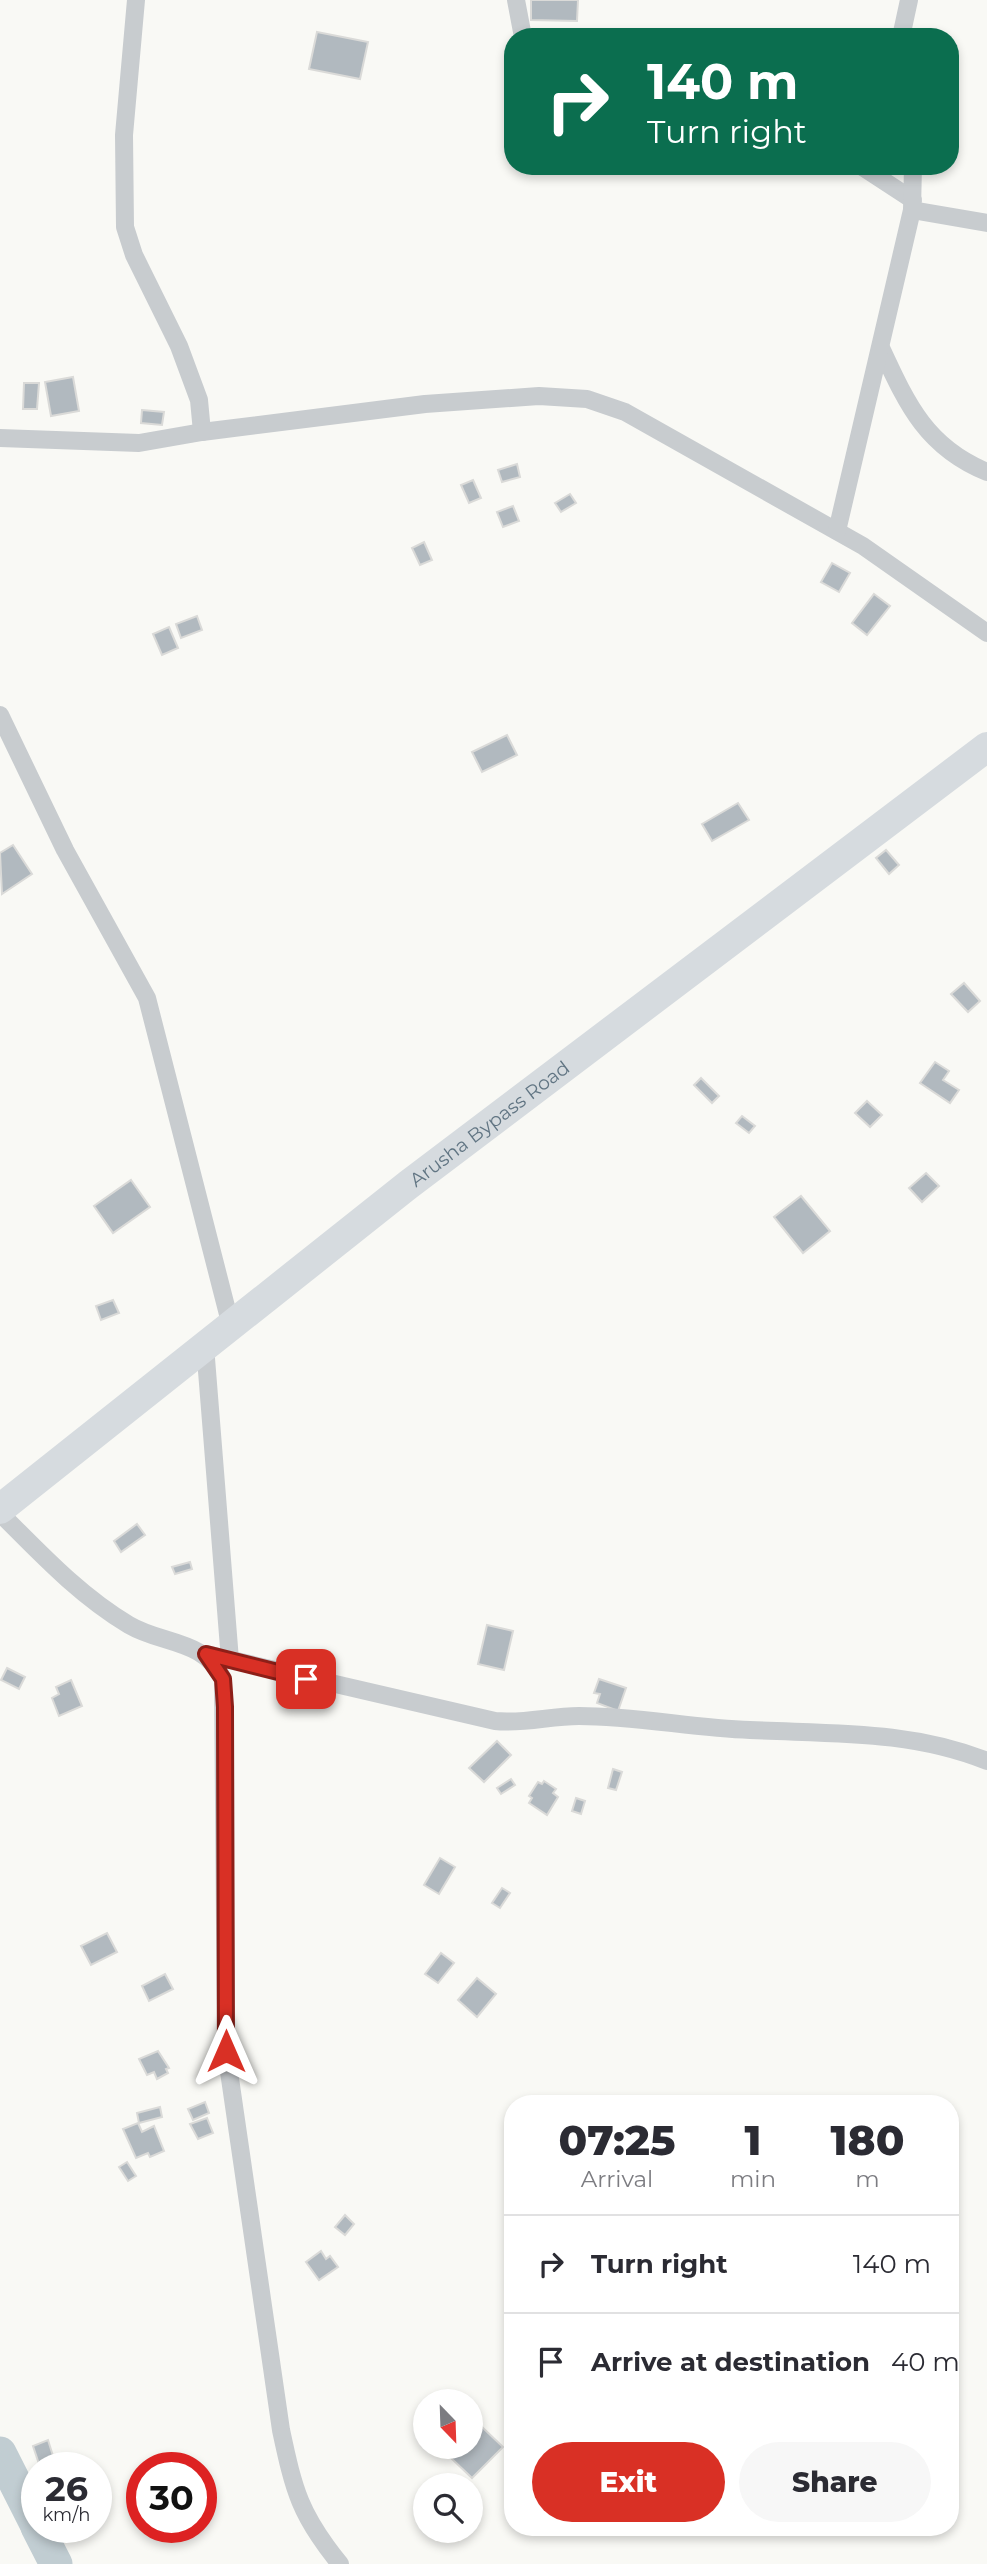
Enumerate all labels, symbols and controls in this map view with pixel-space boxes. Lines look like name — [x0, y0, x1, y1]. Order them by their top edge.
text: 140 m — [647, 52, 799, 111]
icon: right — [532, 56, 623, 147]
text: Turn right — [647, 112, 807, 151]
street label: Arusha Bypass Road — [405, 1056, 574, 1191]
pin — [276, 1649, 336, 1709]
icon: arrive — [287, 1660, 325, 1698]
position arrow — [189, 2014, 263, 2088]
text: 07:25 — [559, 2114, 675, 2166]
text: 1 — [745, 2114, 762, 2166]
text: 180 — [831, 2114, 904, 2166]
text: Arrival — [581, 2165, 653, 2193]
text: min — [730, 2165, 776, 2193]
text: m — [855, 2165, 880, 2193]
icon: right — [532, 2245, 570, 2283]
text: Turn right — [591, 2248, 727, 2280]
text: 140 m — [853, 2248, 931, 2280]
icon: arrive — [532, 2343, 570, 2381]
text: Arrive at destination — [591, 2346, 870, 2378]
text: 40 m — [891, 2346, 960, 2378]
north arrow — [413, 2389, 483, 2459]
map controls — [413, 2389, 483, 2543]
button: Exit — [532, 2442, 725, 2522]
button: Share — [739, 2442, 931, 2522]
speed limit sign: 30 — [126, 2452, 217, 2543]
text: 26 — [45, 2467, 88, 2510]
button: search — [413, 2473, 483, 2543]
text: km/h — [42, 2504, 91, 2526]

